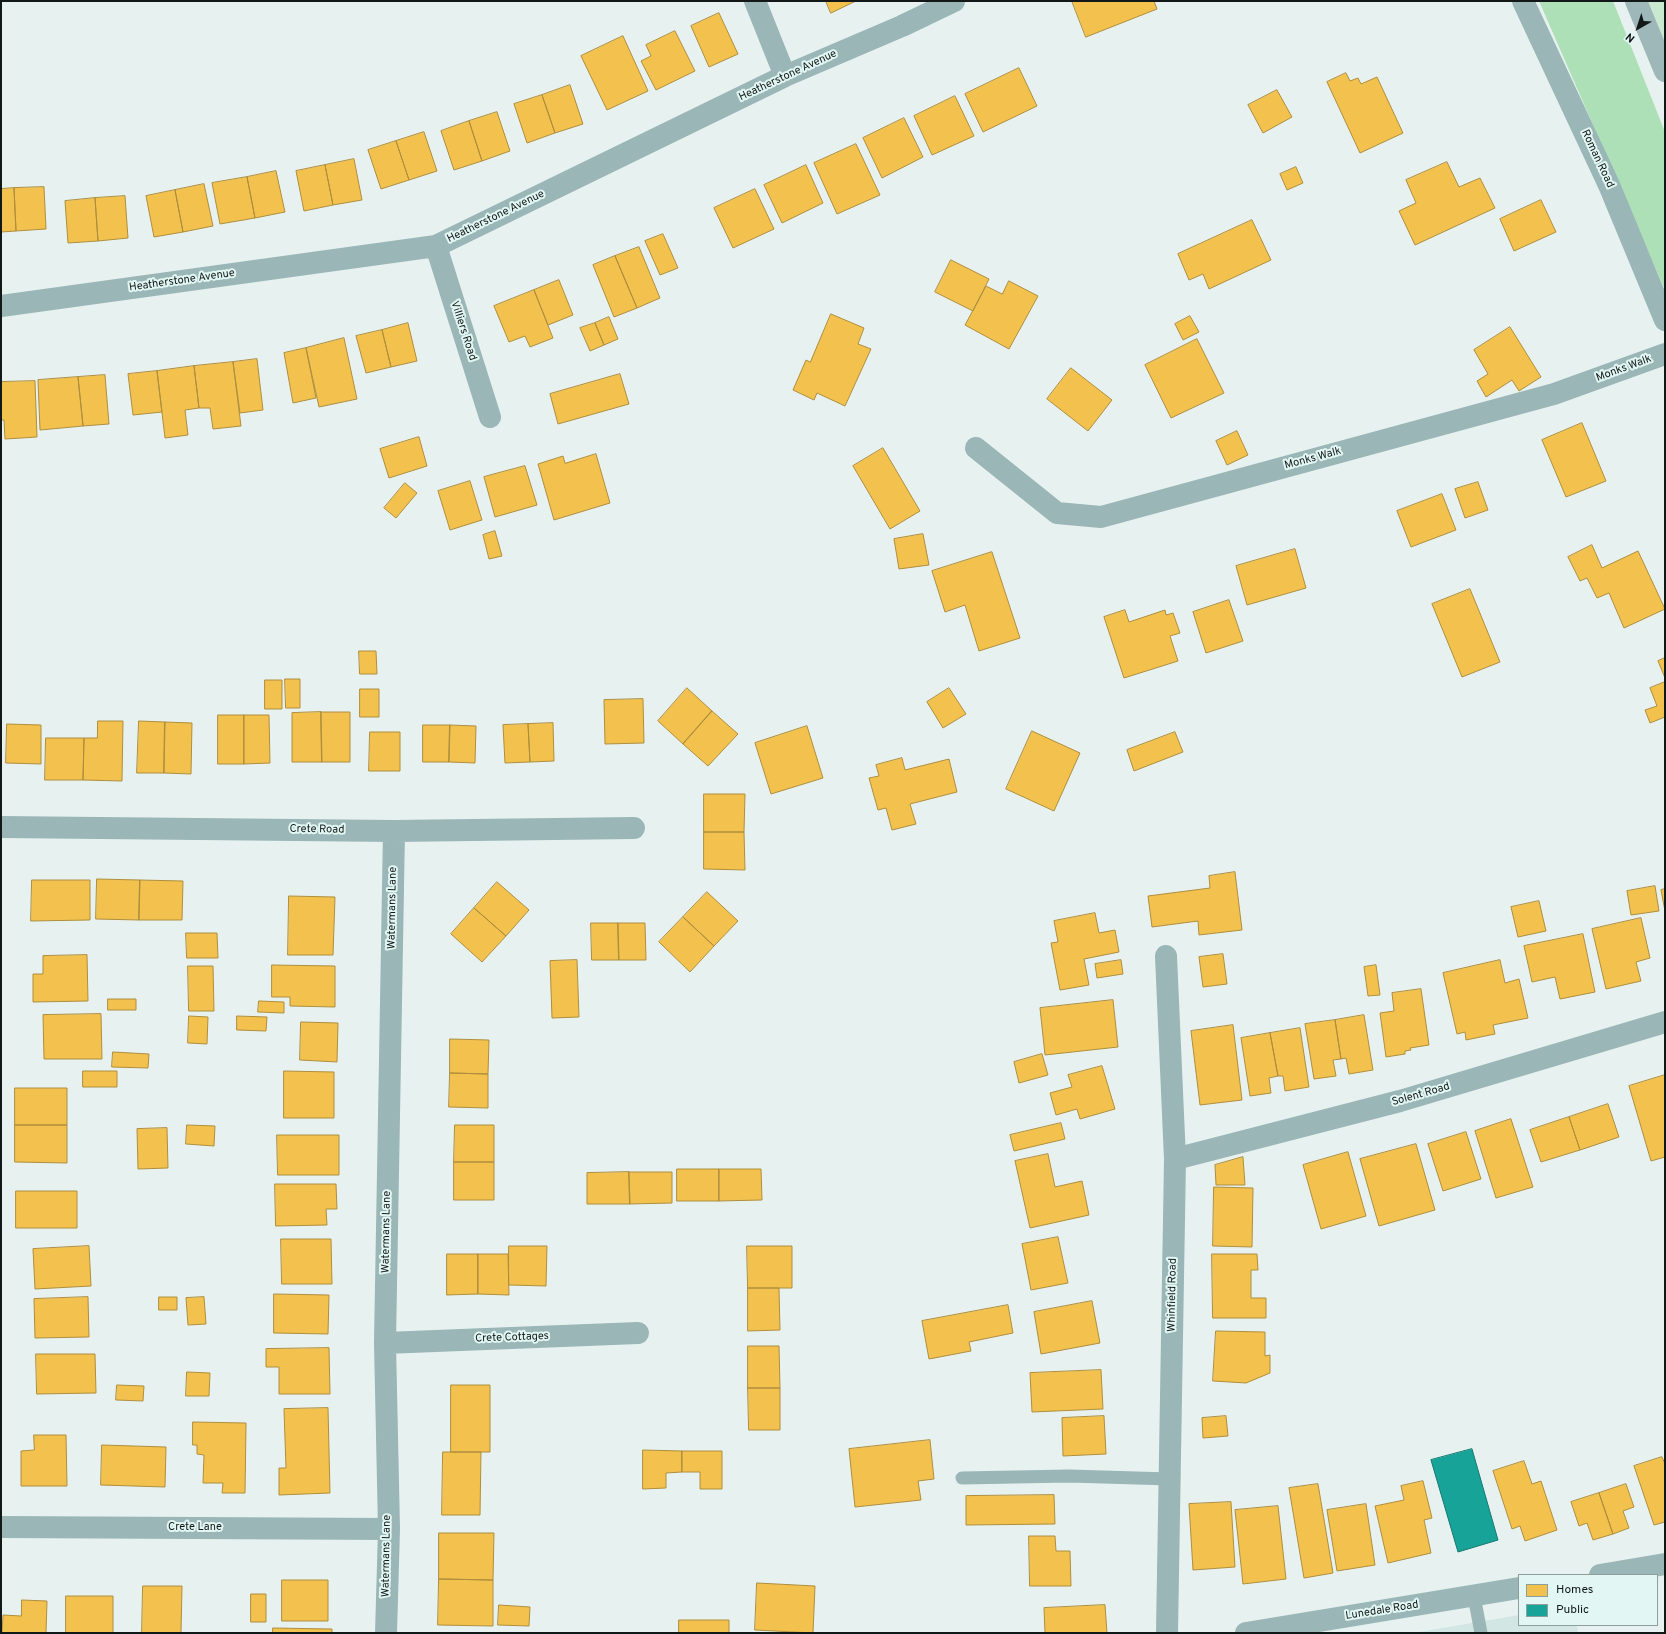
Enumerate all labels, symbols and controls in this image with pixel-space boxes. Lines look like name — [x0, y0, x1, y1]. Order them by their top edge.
north arrow — [1618, 8, 1658, 48]
text: N — [1623, 29, 1638, 45]
street label: Heatherstone Avenue — [737, 48, 839, 104]
street label: Roman Road — [1578, 128, 1616, 190]
street label: Heatherstone Avenue — [445, 188, 547, 246]
street label: Heatherstone Avenue — [128, 267, 236, 295]
street label: Villiers Road — [447, 300, 479, 362]
street label: Monks Walk — [1595, 353, 1653, 385]
street label: Monks Walk — [1283, 445, 1343, 473]
street label: Crete Road — [289, 823, 345, 837]
street label: Watermans Lane — [386, 867, 400, 949]
street label: Solent Road — [1390, 1080, 1452, 1110]
street label: Watermans Lane — [380, 1191, 394, 1273]
street label: Whinfield Road — [1166, 1258, 1180, 1332]
street label: Crete Cottages — [475, 1330, 549, 1346]
street label: Watermans Lane — [380, 1515, 394, 1597]
street label: Crete Lane — [168, 1521, 222, 1535]
legend — [1518, 1574, 1658, 1626]
text: Homes — [1556, 1582, 1593, 1598]
street label: Lunedale Road — [1345, 1599, 1419, 1623]
text: Public — [1556, 1602, 1589, 1618]

